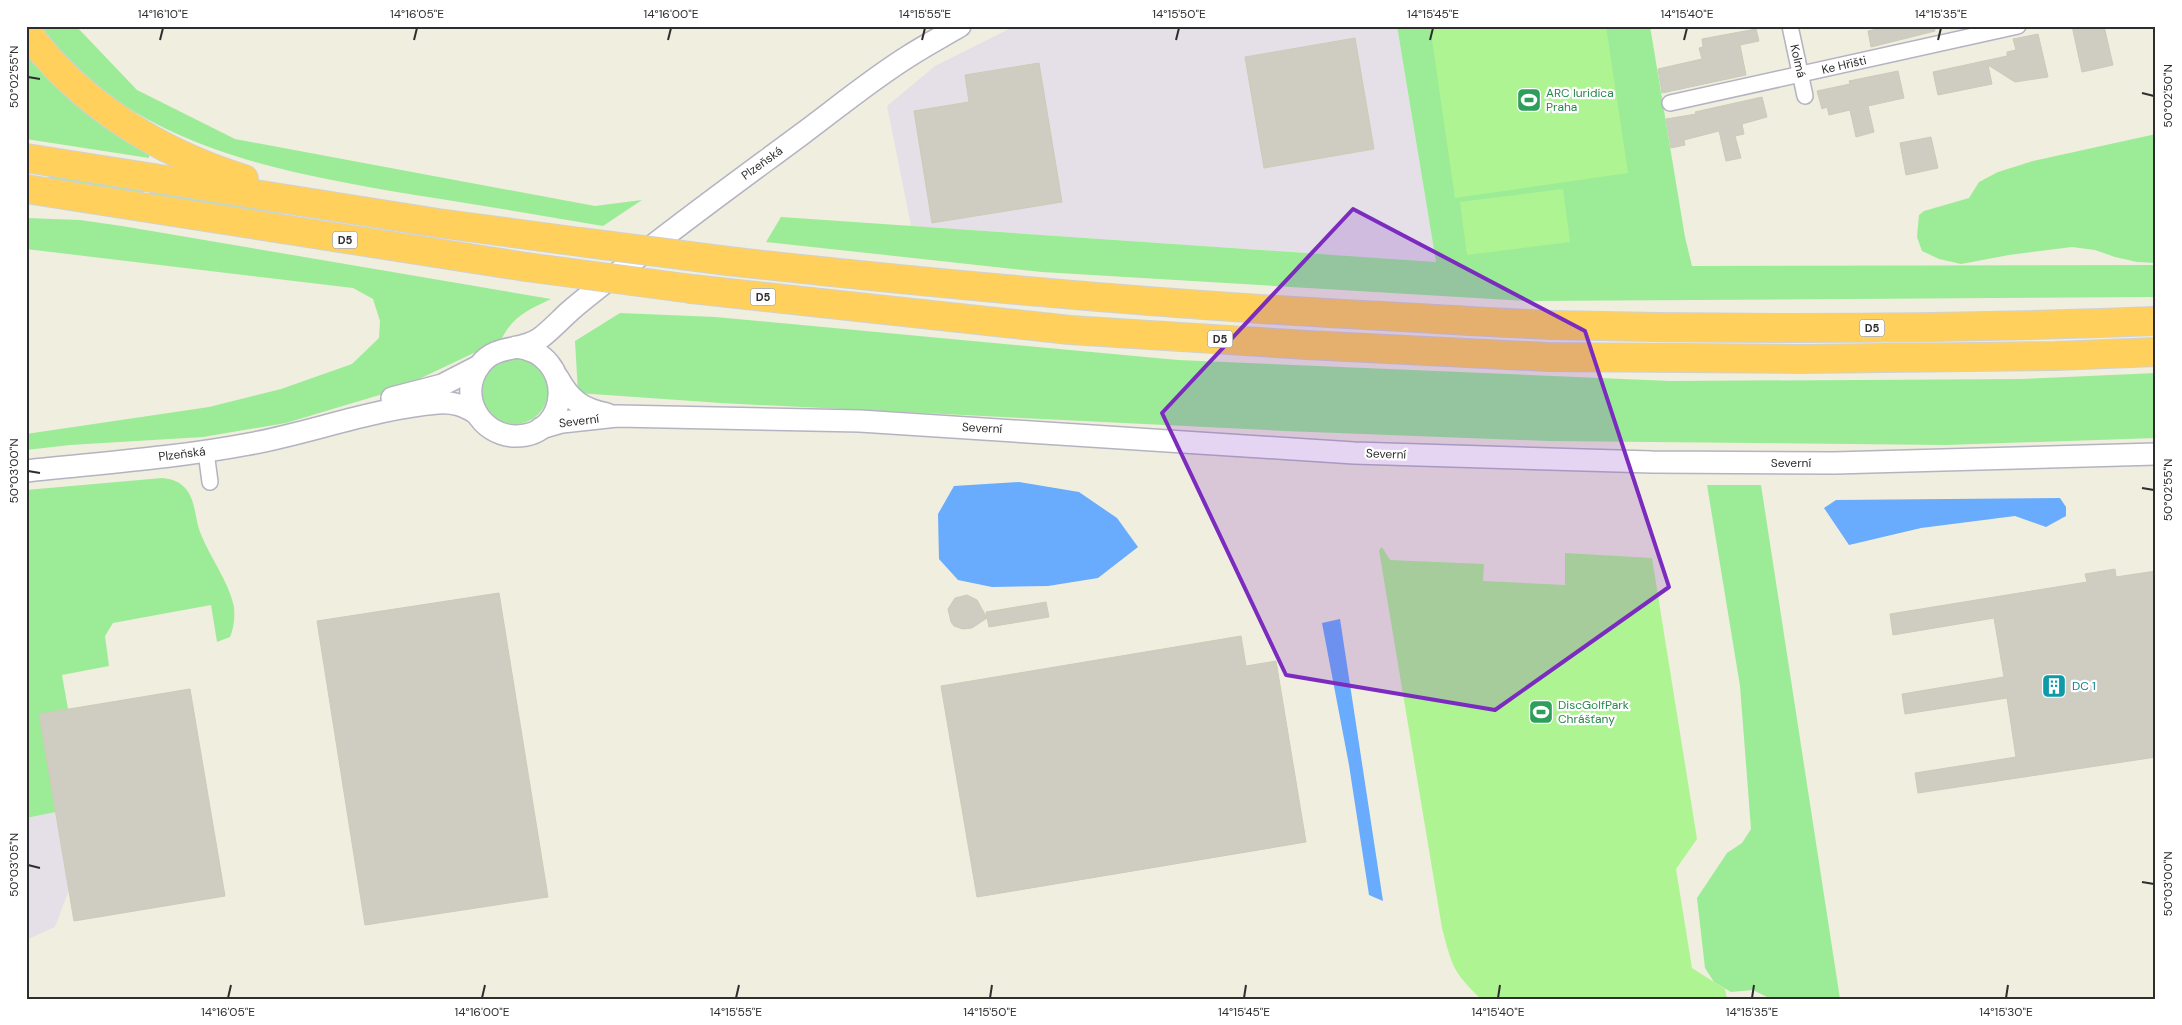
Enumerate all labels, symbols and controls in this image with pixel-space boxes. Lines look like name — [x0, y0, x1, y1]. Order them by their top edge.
text: 14°16'10"E — [138, 6, 188, 22]
text: 14°16'05"E — [390, 6, 444, 22]
text: 14°16'00"E — [643, 6, 699, 22]
text: 14°15'55"E — [899, 6, 951, 22]
text: 14°15'50"E — [1152, 6, 1206, 22]
text: 14°15'45"E — [1407, 6, 1459, 22]
text: 14°15'40"E — [1660, 6, 1714, 22]
text: 14°15'35"E — [1915, 6, 1967, 22]
street label: Kolmá — [1786, 43, 1810, 79]
text: 50°02'55"N — [6, 46, 22, 108]
street label: Ke Hřišti — [1820, 52, 1868, 78]
text: 50°02'50"N — [2160, 64, 2176, 128]
place label: ARC Iuridica Praha — [1546, 85, 1614, 115]
sports icon: ARC Iuridica Praha — [1516, 87, 1542, 113]
street label: Plzeňská — [738, 143, 786, 183]
road number: D5 — [332, 232, 358, 248]
road number: D5 — [750, 288, 776, 306]
road number: D5 — [1860, 319, 1884, 336]
road number: D5 — [1208, 330, 1232, 348]
street label: Severní — [558, 411, 600, 431]
street label: Severní — [961, 419, 1003, 437]
text: 50°03'00"N — [6, 438, 22, 504]
street label: Plzeňská — [158, 443, 206, 465]
street label: Severní — [1366, 445, 1407, 463]
street label: Severní — [1771, 455, 1812, 471]
text: 50°02'55"N — [2160, 459, 2176, 521]
building icon: DC 1 — [2041, 673, 2067, 699]
place label: DC 1 — [2072, 678, 2096, 694]
place label: DiscGolfPark Chrášťany — [1558, 697, 1629, 727]
sports icon: DiscGolfPark Chrášťany — [1528, 699, 1554, 725]
text: 50°03'05"N — [6, 833, 22, 897]
text: 50°03'00"N — [2160, 851, 2176, 917]
text: 14°16'05"E — [201, 1004, 255, 1020]
text: 14°16'00"E — [454, 1004, 510, 1020]
text: 14°15'55"E — [710, 1004, 762, 1020]
text: 14°15'50"E — [963, 1004, 1017, 1020]
text: 14°15'45"E — [1218, 1004, 1270, 1020]
text: 14°15'40"E — [1471, 1004, 1525, 1020]
text: 14°15'35"E — [1726, 1004, 1778, 1020]
text: 14°15'30"E — [1979, 1004, 2033, 1020]

